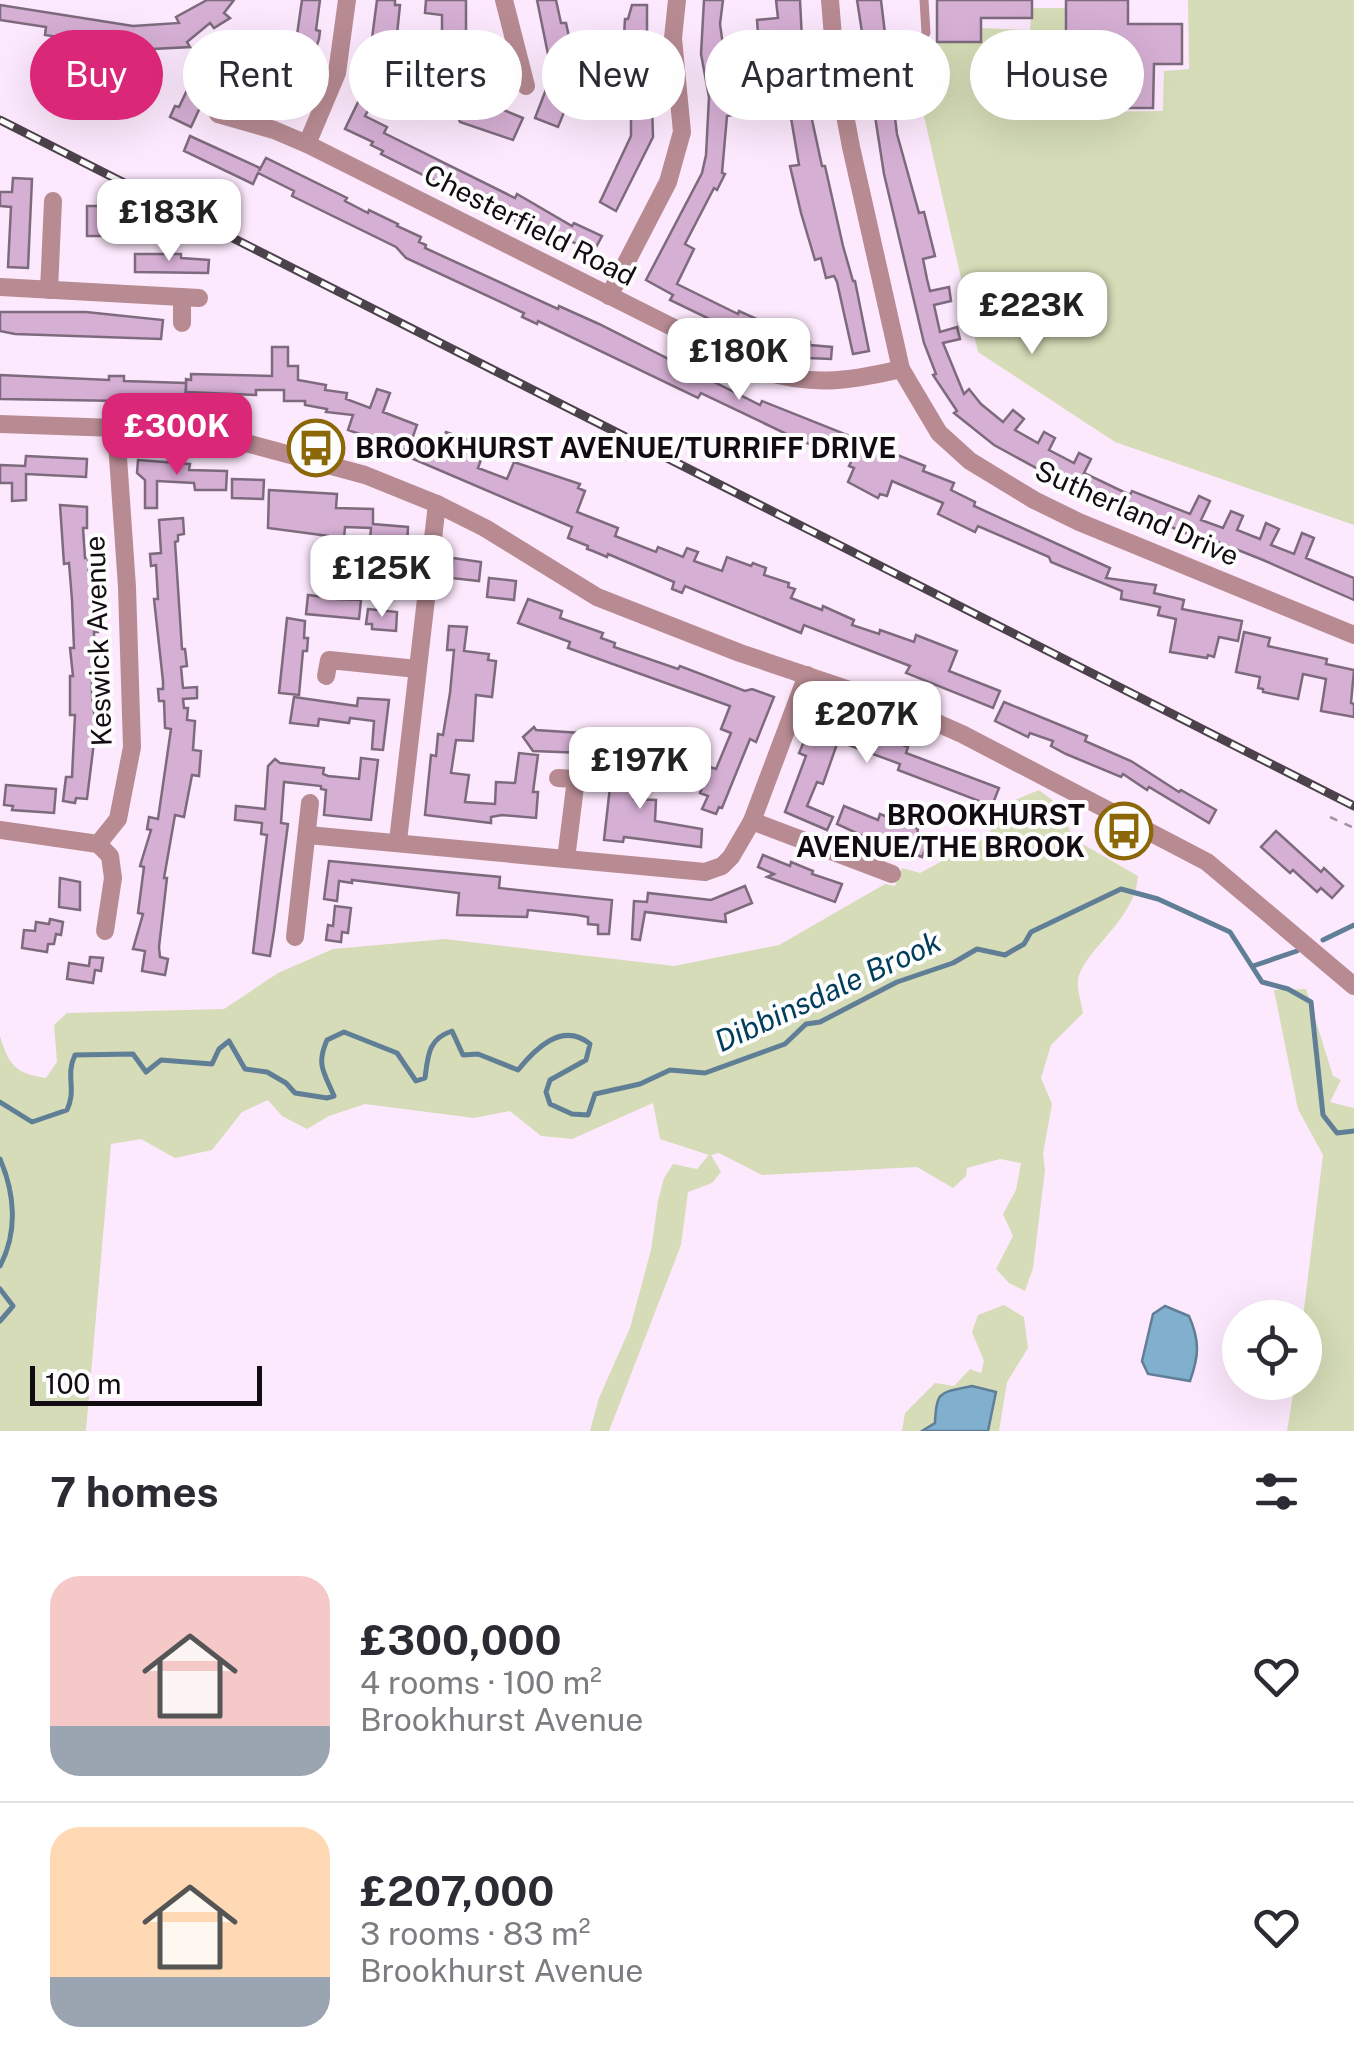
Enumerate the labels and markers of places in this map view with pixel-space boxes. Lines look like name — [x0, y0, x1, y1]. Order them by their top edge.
pin: £183K — [99, 179, 239, 264]
pin: £223K — [962, 272, 1102, 357]
pin: £180K — [669, 318, 809, 403]
pin: £300K — [107, 393, 247, 478]
bus stop icon: BROOKHURST AVENUE/TURRIFF DRIVE — [286, 418, 346, 478]
place label: BROOKHURST AVENUE/TURRIFF DRIVE — [355, 431, 896, 464]
pin: £125K — [312, 535, 452, 620]
pin: £207K — [797, 681, 937, 766]
pin: £197K — [570, 727, 710, 812]
place label: BROOKHURST AVENUE/THE BROOK — [796, 798, 1085, 863]
bus stop icon: BROOKHURST AVENUE/THE BROOK — [1094, 801, 1154, 861]

